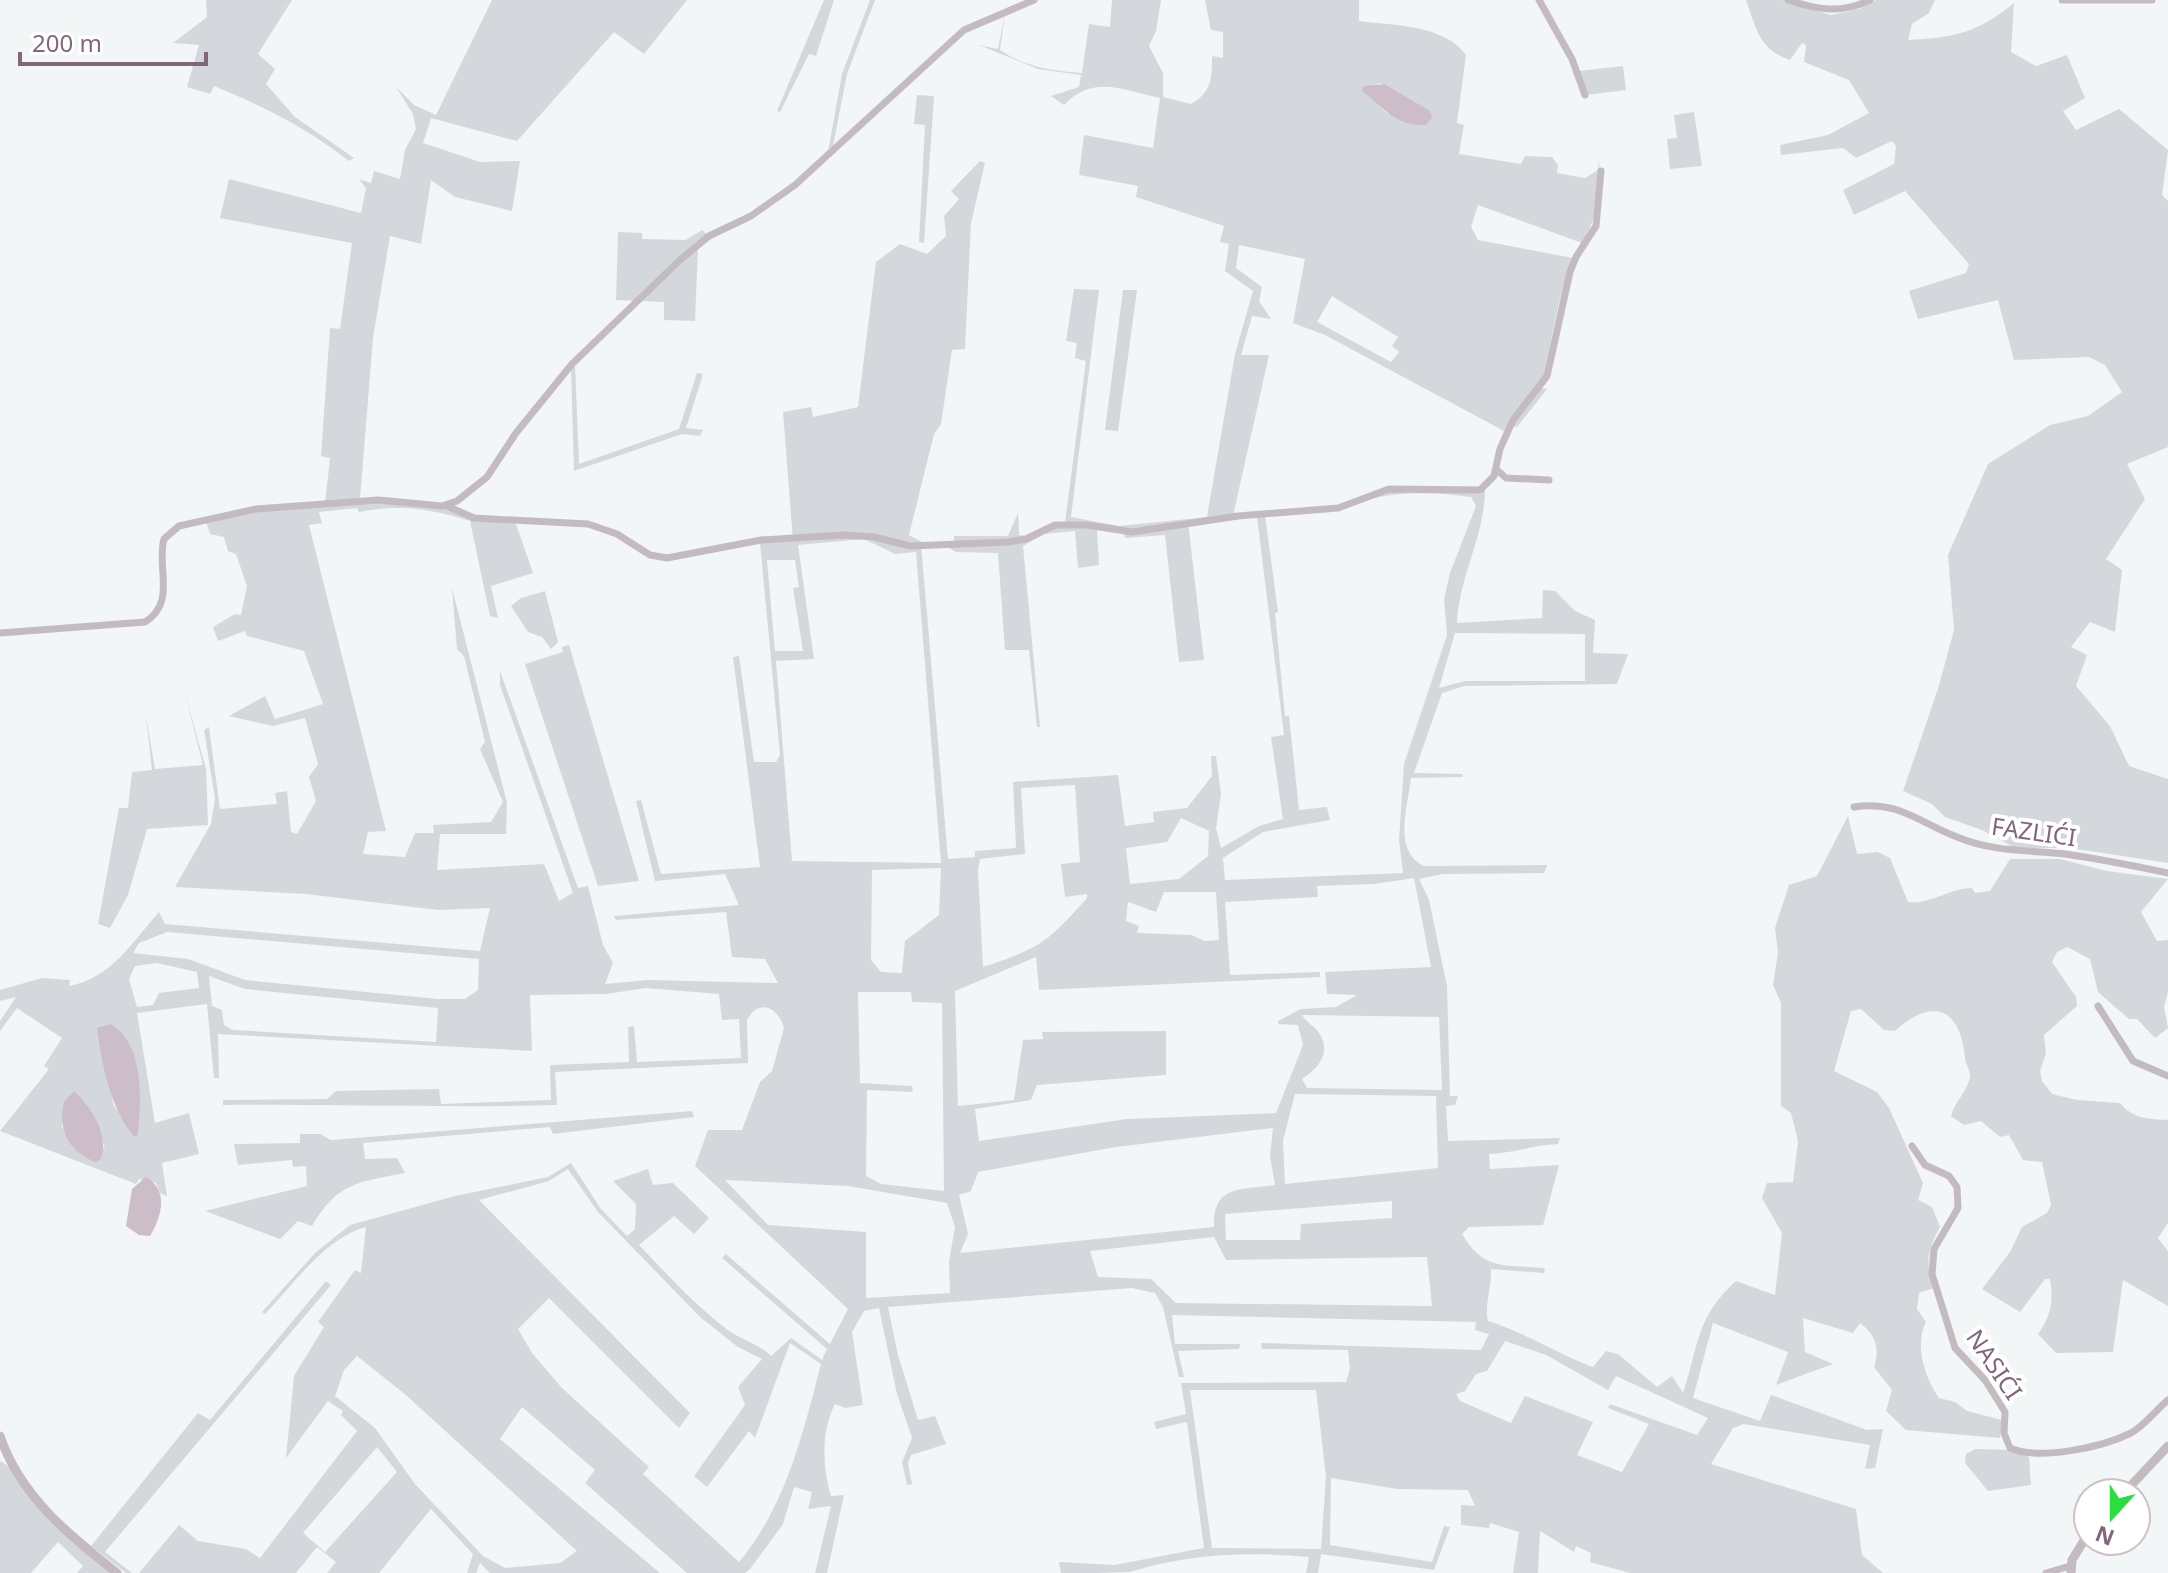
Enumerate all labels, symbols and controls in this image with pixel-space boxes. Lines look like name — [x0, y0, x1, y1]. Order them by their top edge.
scale bar — [20, 16, 206, 66]
text: 200 m — [32, 26, 102, 59]
street label: FAZLIĆI — [1990, 809, 2078, 853]
street label: NASIĆI — [1959, 1322, 2031, 1406]
north arrow — [2072, 1477, 2152, 1557]
text: N — [2091, 1519, 2118, 1554]

